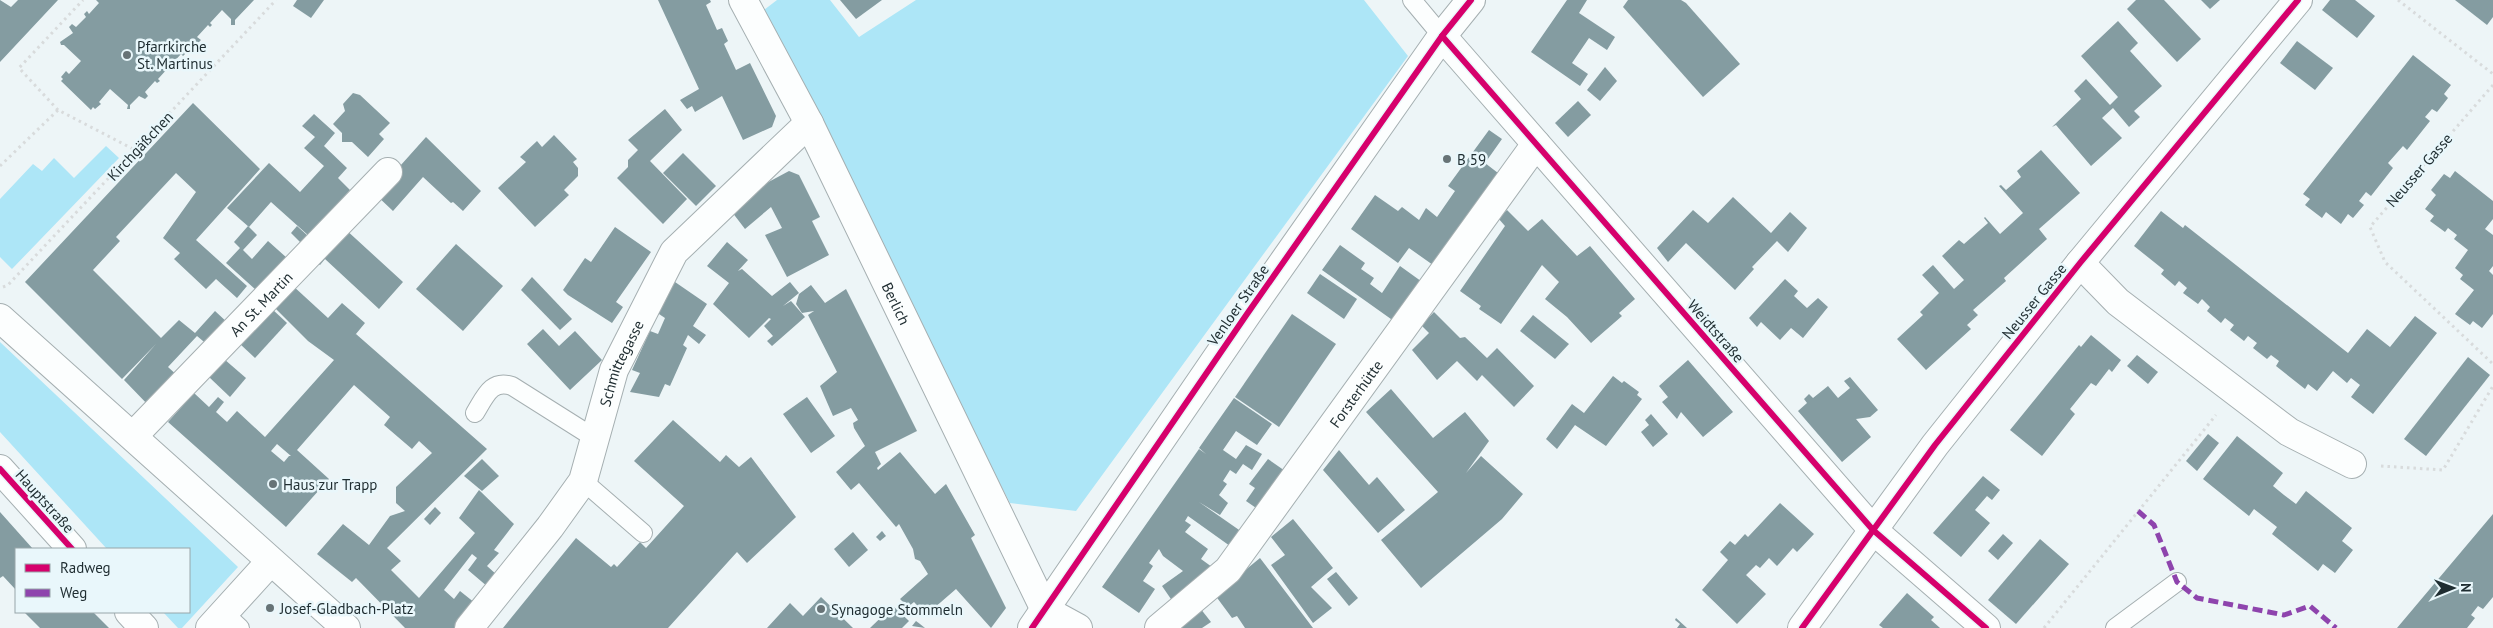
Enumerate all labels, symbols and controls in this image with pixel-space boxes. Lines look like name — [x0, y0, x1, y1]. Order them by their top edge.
place label: Pfarrkirche St. Martinus — [137, 37, 213, 73]
marker: Pfarrkirche St. Martinus — [121, 49, 133, 61]
street label: Kirchgäßchen — [103, 107, 177, 185]
street label: Neusser Gasse — [2382, 129, 2456, 211]
place label: B 59 — [1457, 150, 1486, 169]
marker: B 59 — [1441, 153, 1453, 165]
street label: Neusser Gasse — [1998, 259, 2070, 343]
street label: Venloer Straße — [1202, 261, 1273, 350]
street label: An St. Martin — [225, 267, 296, 340]
street label: Berlich — [878, 279, 915, 328]
street label: Weidtstraße — [1684, 296, 1748, 366]
street label: Schmittegasse — [595, 317, 647, 409]
street label: Forsterhütte — [1325, 356, 1386, 431]
street label: Hauptstraße — [11, 465, 79, 537]
place label: Haus zur Trapp — [283, 475, 377, 494]
marker: Haus zur Trapp — [267, 478, 279, 490]
legend — [15, 548, 190, 613]
text: Radweg — [60, 558, 111, 577]
north arrow — [2428, 563, 2478, 613]
text: Weg — [60, 583, 87, 602]
text: N — [2457, 583, 2475, 593]
place label: Josef-Gladbach-Platz — [279, 599, 414, 618]
place label: Synagoge Stommeln — [831, 600, 963, 619]
marker: Josef-Gladbach-Platz — [264, 602, 276, 614]
marker: Synagoge Stommeln — [815, 603, 827, 615]

